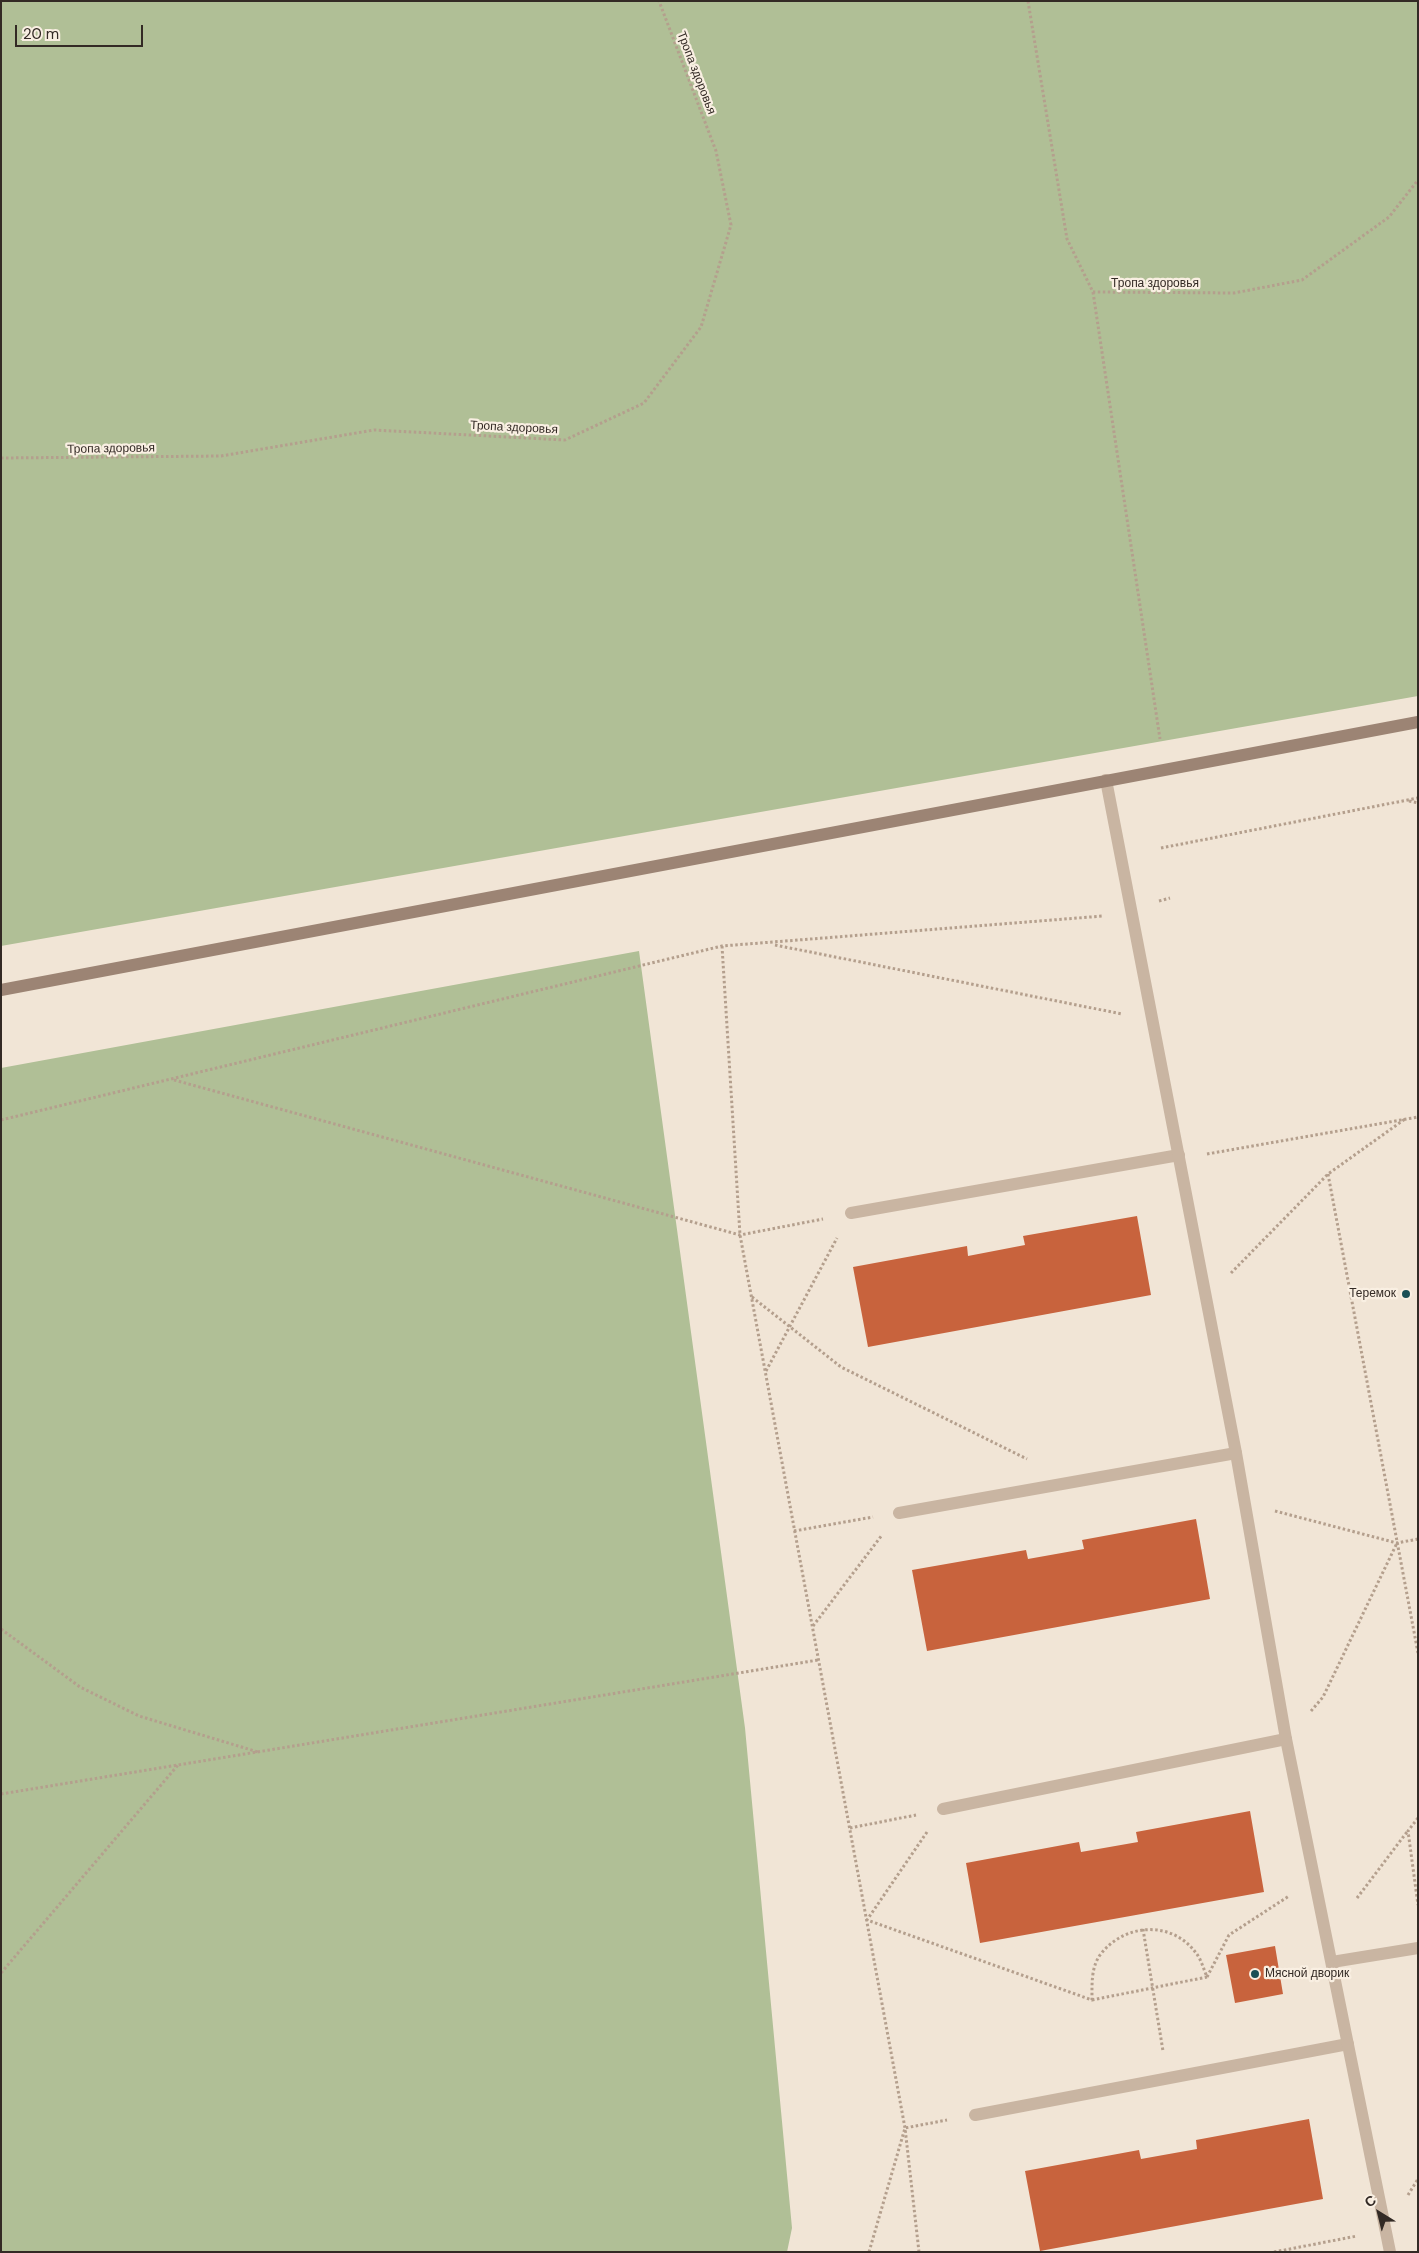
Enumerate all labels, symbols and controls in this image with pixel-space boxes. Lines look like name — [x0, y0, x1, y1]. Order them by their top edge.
scale bar — [18, 15, 145, 47]
text: 20 m — [23, 24, 59, 44]
street label: Тропа здоровья — [674, 29, 718, 117]
street label: Тропа здоровья — [1111, 277, 1199, 291]
street label: Тропа здоровья — [470, 419, 558, 437]
street label: Тропа здоровья — [67, 441, 155, 457]
place label: Теремок — [1349, 1287, 1396, 1301]
marker: Теремок — [1400, 1288, 1412, 1300]
place label: Мясной дворик — [1265, 1967, 1349, 1981]
marker: Мясной дворик — [1249, 1968, 1261, 1980]
north arrow — [1354, 2188, 1404, 2238]
text: С — [1361, 2191, 1380, 2211]

